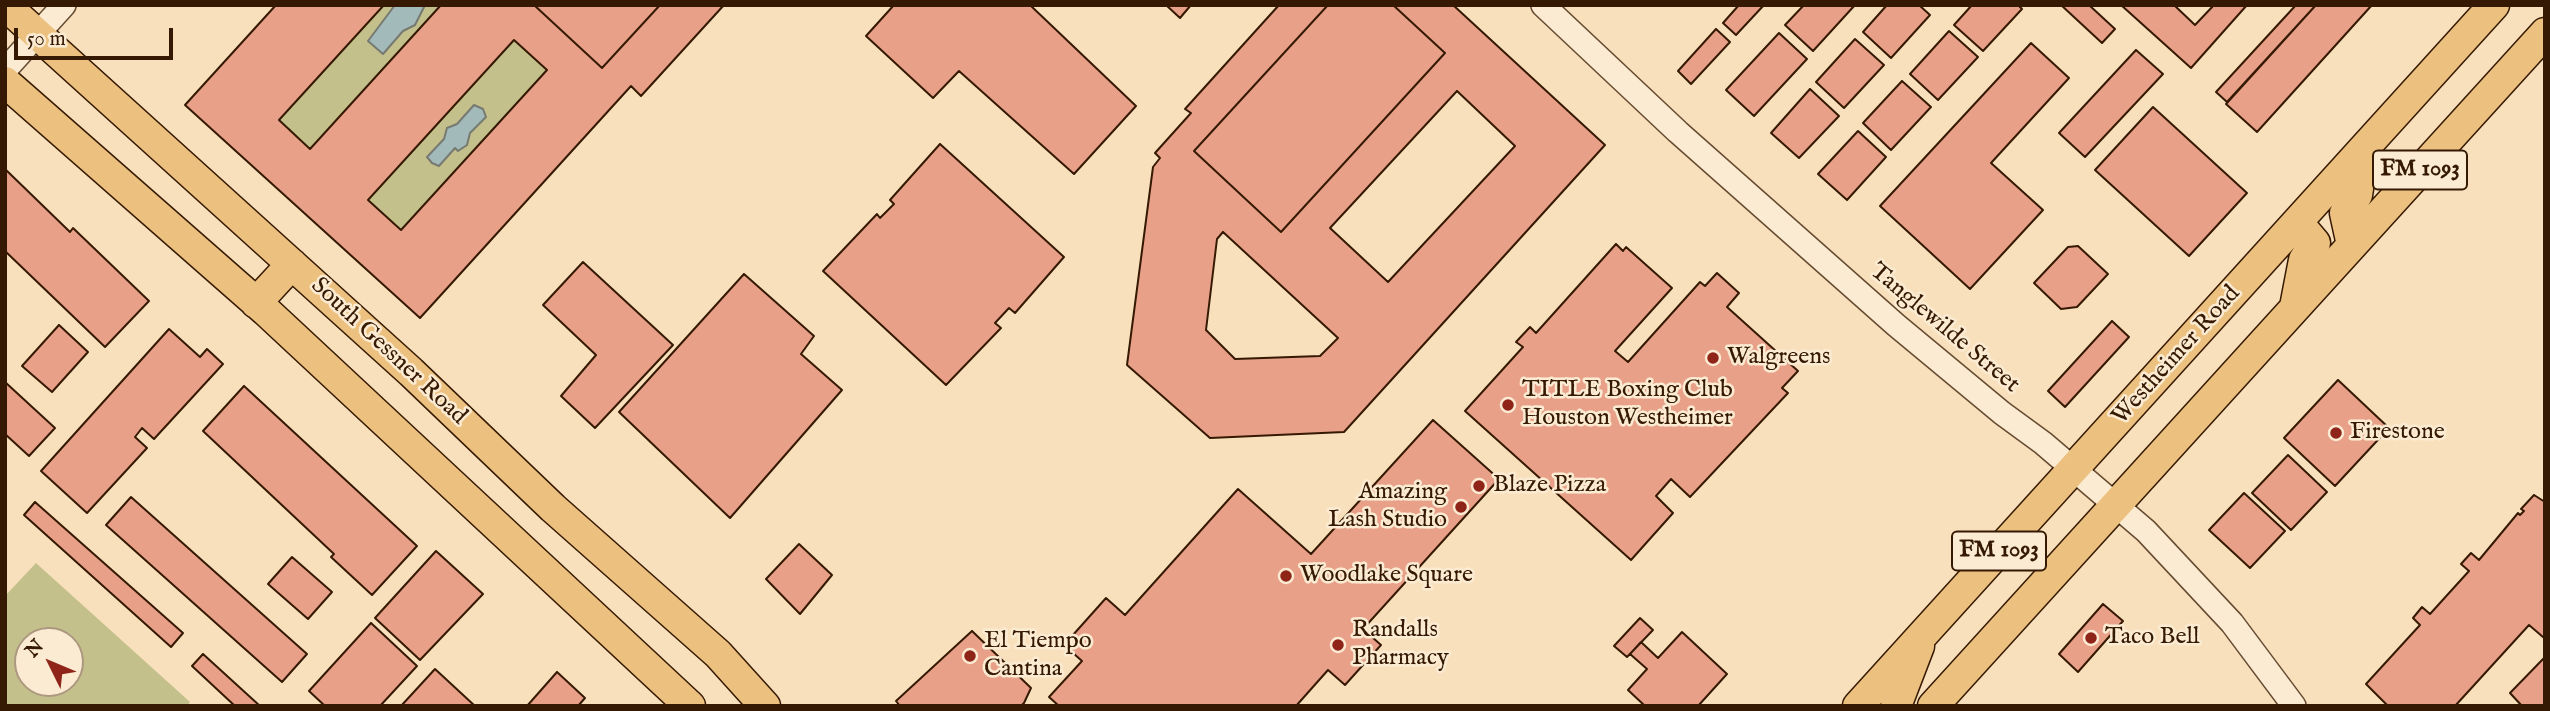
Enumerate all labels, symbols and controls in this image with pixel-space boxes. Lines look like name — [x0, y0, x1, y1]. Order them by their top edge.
scale bar — [18, 14, 177, 58]
text: 50 m — [27, 26, 66, 53]
road number: FM 1093 — [2373, 150, 2467, 190]
street label: Tanglewilde Street — [1863, 258, 2025, 400]
street label: South Gessner Road — [304, 272, 472, 432]
street label: Westheimer Road — [2107, 280, 2247, 432]
place label: Walgreens — [1727, 344, 1830, 372]
marker: Walgreens — [1705, 350, 1721, 366]
place label: TITLE Boxing Club Houston Westheimer — [1522, 377, 1733, 433]
marker: TITLE Boxing Club Houston Westheimer — [1500, 397, 1516, 413]
place label: Firestone — [2350, 419, 2445, 447]
marker: Firestone — [2328, 425, 2344, 441]
place label: Blaze Pizza — [1493, 472, 1606, 500]
marker: Blaze Pizza — [1471, 478, 1487, 494]
place label: Amazing Lash Studio — [1328, 479, 1447, 535]
marker: Amazing Lash Studio — [1453, 499, 1469, 515]
road number: FM 1093 — [1952, 531, 2046, 570]
place label: Woodlake Square — [1300, 562, 1473, 590]
marker: Woodlake Square — [1278, 568, 1294, 584]
place label: Randalls Pharmacy — [1352, 617, 1449, 673]
place label: Taco Bell — [2105, 624, 2200, 652]
north arrow — [14, 627, 84, 697]
place label: El Tiempo Cantina — [984, 628, 1092, 684]
marker: Taco Bell — [2083, 630, 2099, 646]
text: N — [21, 635, 49, 663]
marker: Randalls Pharmacy — [1330, 637, 1346, 653]
marker: El Tiempo Cantina — [962, 648, 978, 664]

